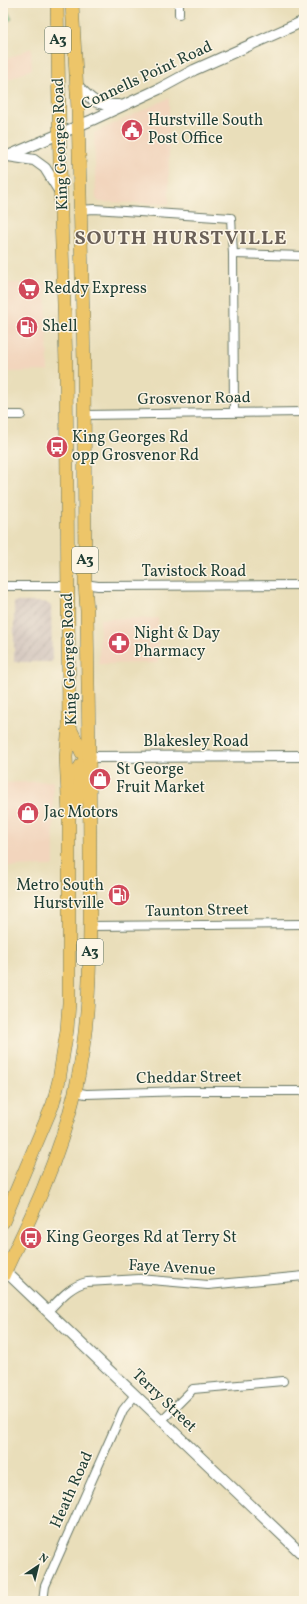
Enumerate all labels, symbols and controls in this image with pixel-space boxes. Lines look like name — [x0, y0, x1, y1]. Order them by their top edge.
road number: A3 — [45, 27, 71, 53]
street label: Connells Point Road — [78, 36, 216, 116]
street label: King Georges Road — [48, 77, 74, 211]
place label: Hurstville South Post Office — [148, 110, 263, 150]
public building icon: Hurstville South Post Office — [119, 117, 145, 143]
district label: SOUTH HURSTVILLE — [74, 225, 288, 253]
supermarket icon: Reddy Express — [16, 276, 42, 302]
place label: Reddy Express — [44, 278, 147, 300]
fuel station icon: Shell — [14, 314, 40, 340]
place label: Shell — [42, 316, 78, 338]
street label: Grosvenor Road — [137, 387, 251, 411]
place label: King Georges Rd opp Grosvenor Rd — [72, 427, 199, 467]
bus stop icon: King Georges Rd opp Grosvenor Rd — [44, 434, 70, 460]
road number: A3 — [72, 547, 98, 573]
street label: Tavistock Road — [142, 561, 246, 583]
street label: King Georges Road — [57, 592, 83, 726]
place label: Night & Day Pharmacy — [134, 623, 220, 663]
pharmacy icon: Night & Day Pharmacy — [106, 630, 132, 656]
street label: Blakesley Road — [143, 731, 249, 753]
place label: St George Fruit Market — [116, 759, 205, 799]
shop icon: St George Fruit Market — [87, 766, 113, 792]
shop icon: Jac Motors — [15, 800, 41, 826]
place label: Jac Motors — [44, 802, 118, 824]
place label: Metro South Hurstville — [16, 875, 104, 915]
fuel station icon: Metro South Hurstville — [106, 882, 132, 908]
street label: Taunton Street — [145, 899, 249, 923]
road number: A3 — [77, 939, 103, 965]
street label: Cheddar Street — [136, 1066, 242, 1090]
bus stop icon: King Georges Rd at Terry St — [18, 1225, 44, 1251]
place label: King Georges Rd at Terry St — [46, 1227, 237, 1249]
street label: Faye Avenue — [128, 1255, 216, 1281]
street label: Terry Street — [127, 1364, 202, 1438]
street label: Heath Road — [45, 1448, 99, 1532]
north arrow — [18, 1546, 58, 1586]
text: N — [35, 1551, 50, 1567]

